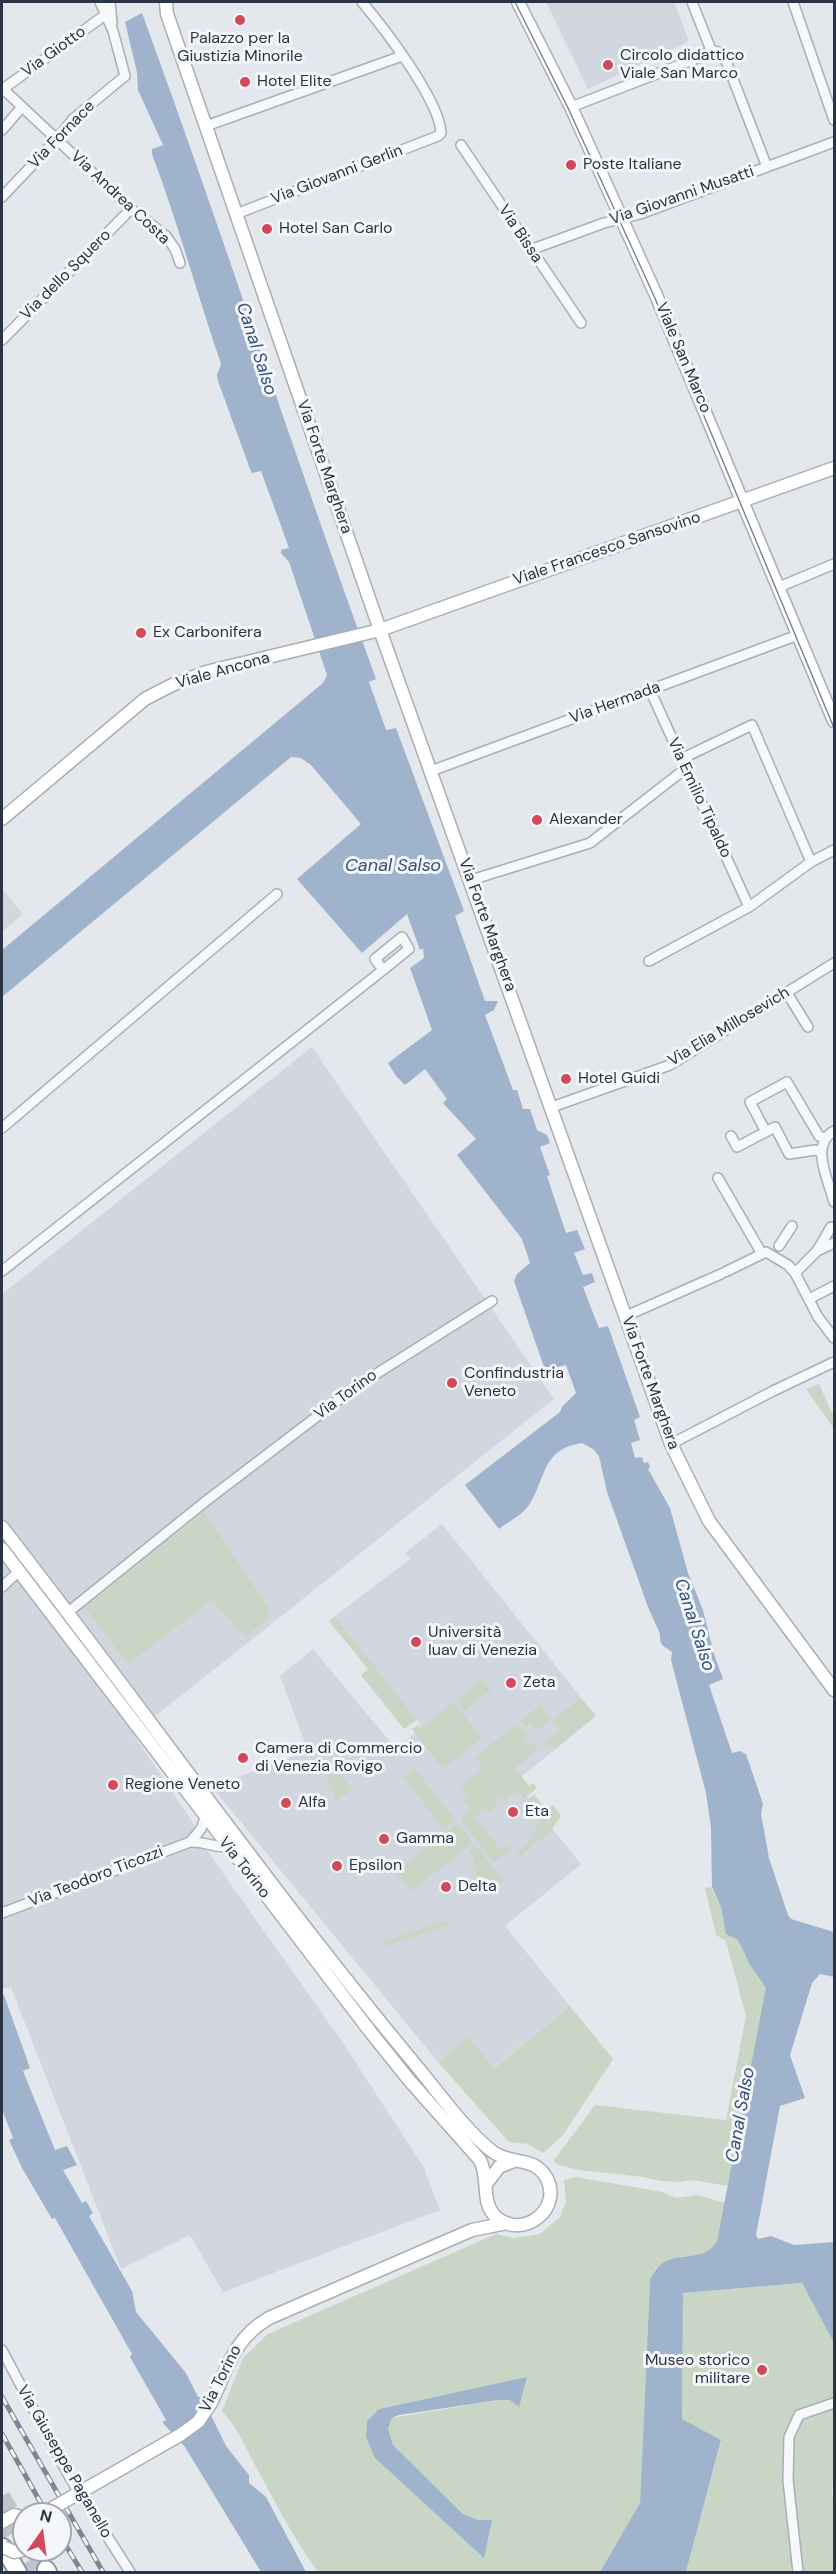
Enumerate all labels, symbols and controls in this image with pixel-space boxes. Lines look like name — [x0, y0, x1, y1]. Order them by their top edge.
marker: Palazzo per la Giustizia Minorile — [233, 13, 247, 27]
street label: Via Giotto — [18, 22, 90, 82]
place label: Palazzo per la Giustizia Minorile — [177, 29, 303, 67]
place label: Circolo didattico Viale San Marco — [620, 46, 744, 84]
marker: Circolo didattico Viale San Marco — [601, 58, 615, 72]
place label: Hotel Elite — [257, 72, 332, 92]
marker: Hotel Elite — [238, 75, 252, 89]
street label: Via Fornace — [25, 97, 99, 173]
street label: Via Giovanni Gerlin — [268, 141, 406, 209]
street label: Via Andrea Costa — [66, 147, 174, 249]
place label: Poste Italiane — [583, 155, 681, 175]
marker: Poste Italiane — [564, 158, 578, 172]
street label: Via Giovanni Musatti — [607, 162, 757, 230]
street label: Via Bissa — [494, 201, 546, 267]
place label: Hotel San Carlo — [279, 219, 393, 239]
marker: Hotel San Carlo — [260, 222, 274, 236]
street label: Via dello Squero — [17, 226, 115, 324]
water label: Canal Salso — [231, 300, 281, 398]
street label: Viale San Marco — [651, 300, 715, 416]
street label: Via Forte Marghera — [292, 398, 356, 536]
street label: Viale Francesco Sansovino — [511, 508, 703, 590]
place label: Ex Carbonifera — [153, 623, 262, 643]
marker: Ex Carbonifera — [134, 626, 148, 640]
street label: Viale Ancona — [174, 648, 272, 694]
street label: Via Hermada — [567, 678, 663, 728]
street label: Via Emilio Tipaldo — [663, 735, 735, 861]
place label: Alexander — [549, 810, 623, 830]
marker: Alexander — [530, 813, 544, 827]
water label: Canal Salso — [345, 855, 441, 877]
street label: Via Forte Marghera — [454, 856, 520, 994]
street label: Via Elia Millosevich — [665, 983, 793, 1071]
place label: Hotel Guidi — [578, 1069, 660, 1089]
marker: Hotel Guidi — [559, 1072, 573, 1086]
street label: Via Forte Marghera — [617, 1314, 683, 1452]
place label: Confindustria Veneto — [464, 1364, 564, 1402]
street label: Via Torino — [311, 1366, 381, 1424]
marker: Confindustria Veneto — [445, 1376, 459, 1390]
water label: Canal Salso — [669, 1576, 719, 1674]
place label: Università Iuav di Venezia — [428, 1623, 537, 1661]
marker: Università Iuav di Venezia — [409, 1635, 423, 1649]
place label: Zeta — [523, 1673, 555, 1693]
marker: Zeta — [504, 1676, 518, 1690]
place label: Camera di Commercio di Venezia Rovigo — [255, 1739, 422, 1777]
marker: Camera di Commercio di Venezia Rovigo — [236, 1751, 250, 1765]
place label: Regione Veneto — [125, 1775, 240, 1795]
marker: Regione Veneto — [106, 1778, 120, 1792]
place label: Alfa — [298, 1793, 326, 1813]
marker: Alfa — [279, 1796, 293, 1810]
place label: Eta — [525, 1802, 549, 1822]
marker: Eta — [506, 1805, 520, 1819]
place label: Gamma — [396, 1829, 454, 1849]
marker: Gamma — [377, 1832, 391, 1846]
street label: Via Torino — [214, 1833, 274, 1903]
street label: Via Teodoro Ticozzi — [26, 1843, 166, 1911]
place label: Epsilon — [349, 1856, 402, 1876]
marker: Epsilon — [330, 1859, 344, 1873]
place label: Delta — [458, 1877, 497, 1897]
marker: Delta — [439, 1880, 453, 1894]
water label: Canal Salso — [722, 2066, 760, 2164]
street label: Via Torino — [196, 2342, 246, 2416]
place label: Museo storico militare — [645, 2351, 750, 2389]
marker: Museo storico militare — [755, 2363, 769, 2377]
street label: Via Giuseppe Paganello — [12, 2382, 116, 2542]
north arrow — [12, 2502, 72, 2562]
text: N — [38, 2504, 54, 2528]

